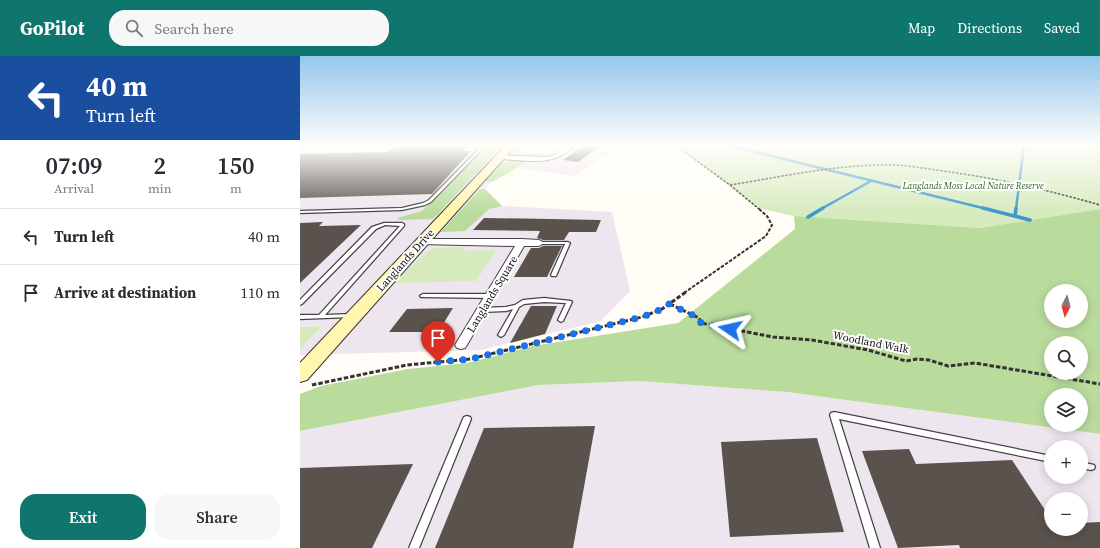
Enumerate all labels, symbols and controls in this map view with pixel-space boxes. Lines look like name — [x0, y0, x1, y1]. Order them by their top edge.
search box — [109, 10, 389, 46]
text: GoPilot — [20, 15, 85, 41]
icon: search — [123, 17, 145, 39]
text: Search here — [155, 18, 234, 39]
text: Map — [908, 18, 935, 38]
text: Directions — [957, 18, 1022, 38]
text: Saved — [1044, 18, 1080, 38]
text: 40 m — [86, 67, 148, 105]
icon: left — [20, 72, 72, 124]
text: Turn left — [86, 103, 156, 128]
text: 07:09 — [45, 149, 103, 182]
text: 2 — [154, 149, 166, 182]
text: 150 — [217, 149, 255, 182]
text: Arrival — [54, 180, 94, 197]
text: min — [148, 180, 172, 197]
text: m — [230, 180, 242, 197]
park label: Langlands Moss Local Nature Reserve — [901, 180, 1044, 192]
street label: Langlands Drive — [373, 225, 438, 295]
icon: left — [20, 226, 42, 248]
text: Turn left — [54, 226, 114, 247]
text: 40 m — [248, 226, 280, 247]
street label: Langlands Square — [464, 253, 522, 335]
icon: arrive — [20, 282, 42, 304]
text: Arrive at destination — [54, 282, 196, 303]
text: 110 m — [240, 282, 280, 303]
north arrow — [1044, 284, 1088, 328]
map controls — [1044, 284, 1088, 536]
position arrow — [709, 308, 751, 350]
pin — [421, 321, 455, 362]
icon: arrive — [427, 327, 449, 349]
street label: Woodland Walk — [832, 328, 911, 357]
button: search — [1044, 336, 1088, 380]
button: layers — [1044, 388, 1088, 432]
button: + — [1044, 440, 1088, 484]
button: − — [1044, 492, 1088, 536]
button: Exit — [20, 494, 146, 540]
button: Share — [154, 494, 280, 540]

